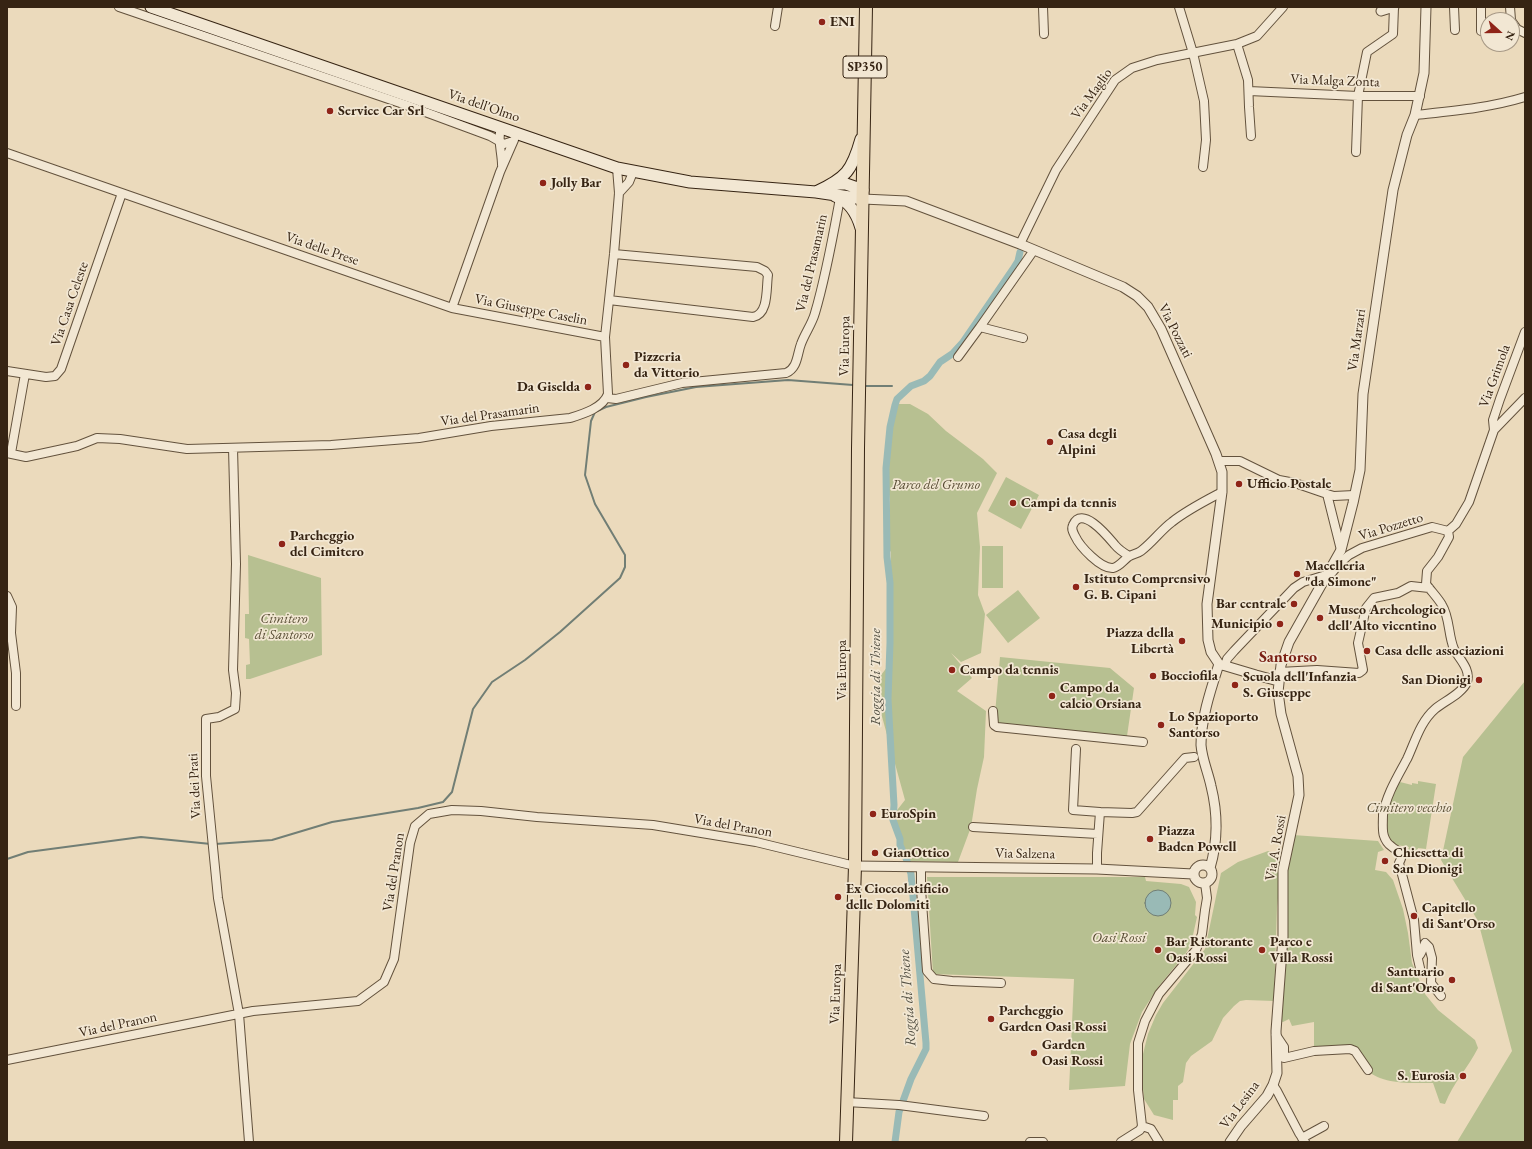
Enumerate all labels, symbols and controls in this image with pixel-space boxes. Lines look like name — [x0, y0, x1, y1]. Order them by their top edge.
north arrow — [1480, 12, 1520, 52]
place label: ENI — [830, 14, 854, 30]
marker: ENI — [817, 17, 827, 27]
text: N — [1502, 29, 1518, 43]
road number: SP350 — [843, 56, 887, 78]
street label: Via Maglio — [1068, 65, 1116, 123]
street label: Via Malga Zonta — [1290, 71, 1380, 91]
street label: Via dell'Olmo — [446, 86, 522, 126]
place label: Service Car Srl — [338, 103, 424, 119]
marker: Service Car Srl — [325, 106, 335, 116]
place label: Jolly Bar — [551, 175, 601, 191]
marker: Jolly Bar — [538, 178, 548, 188]
street label: Via del Prasamarin — [793, 213, 831, 313]
street label: Via delle Prese — [283, 229, 361, 269]
street label: Via Casa Celeste — [48, 260, 92, 348]
street label: Via Giuseppe Caselin — [473, 291, 589, 329]
street label: Via Pozzati — [1154, 301, 1196, 361]
street label: Via Marzari — [1344, 308, 1370, 372]
street label: Via Europa — [836, 316, 854, 376]
street label: Via Grimola — [1476, 342, 1514, 410]
place label: Pizzeria da Vittorio — [634, 349, 699, 382]
marker: Pizzeria da Vittorio — [621, 360, 631, 370]
place label: Da Giselda — [517, 379, 580, 395]
marker: Da Giselda — [583, 382, 593, 392]
street label: Via del Prasamarin — [439, 400, 541, 430]
place label: Casa degli Alpini — [1058, 426, 1117, 458]
marker: Casa degli Alpini — [1045, 437, 1055, 447]
place label: Ufficio Postale — [1247, 476, 1331, 492]
park label: Parco del Grumo — [892, 477, 980, 493]
marker: Ufficio Postale — [1234, 479, 1244, 489]
place label: Campi da tennis — [1021, 495, 1117, 511]
marker: Campi da tennis — [1008, 498, 1018, 508]
street label: Via Pozzetto — [1357, 509, 1425, 545]
place label: Parcheggio del Cimitero — [290, 528, 364, 560]
marker: Parcheggio del Cimitero — [277, 539, 287, 549]
place label: Macelleria "da Simone" — [1305, 558, 1376, 590]
marker: Macelleria "da Simone" — [1292, 569, 1302, 579]
place label: Istituto Comprensivo G. B. Cipani — [1084, 571, 1210, 604]
marker: Istituto Comprensivo G. B. Cipani — [1071, 582, 1081, 592]
place label: Bar centrale — [1216, 596, 1286, 612]
marker: Bar centrale — [1289, 599, 1299, 609]
place label: Museo Archeologico dell'Alto vicentino — [1328, 602, 1446, 634]
park label: Cimitero di Santorso — [255, 611, 313, 644]
marker: Museo Archeologico dell'Alto vicentino — [1315, 613, 1325, 623]
place label: Municipio — [1211, 616, 1272, 632]
marker: Municipio — [1275, 619, 1285, 629]
place label: Piazza della Libertà — [1106, 625, 1174, 658]
water label: Roggia di Thiene — [867, 628, 885, 726]
marker: Piazza della Libertà — [1177, 636, 1187, 646]
street label: Via Europa — [834, 640, 850, 700]
place label: Casa delle associazioni — [1375, 643, 1504, 659]
marker: Casa delle associazioni — [1362, 646, 1372, 656]
district label: Santorso — [1259, 648, 1317, 668]
place label: Campo da tennis — [960, 662, 1059, 678]
marker: Campo da tennis — [947, 665, 957, 675]
place label: Bocciofila — [1161, 668, 1218, 684]
place label: Scuola dell'Infanzia S. Giuseppe — [1243, 669, 1357, 702]
marker: Bocciofila — [1148, 671, 1158, 681]
place label: San Dionigi — [1402, 672, 1471, 688]
marker: San Dionigi — [1474, 675, 1484, 685]
place label: Campo da calcio Orsiana — [1060, 680, 1141, 712]
marker: Scuola dell'Infanzia S. Giuseppe — [1230, 680, 1240, 690]
marker: Campo da calcio Orsiana — [1047, 691, 1057, 701]
place label: Lo Spazioporto Santorso — [1169, 709, 1258, 742]
marker: Lo Spazioporto Santorso — [1156, 720, 1166, 730]
street label: Via dei Prati — [185, 753, 205, 819]
park label: Cimitero vecchio — [1367, 800, 1451, 816]
place label: EuroSpin — [881, 806, 936, 822]
marker: EuroSpin — [868, 809, 878, 819]
street label: Via del Pranon — [692, 811, 774, 841]
street label: Via A. Rossi — [1262, 814, 1290, 882]
place label: Piazza Baden Powell — [1158, 823, 1237, 856]
street label: Via del Pranon — [379, 831, 409, 913]
marker: Piazza Baden Powell — [1145, 834, 1155, 844]
place label: GianOttico — [883, 845, 949, 861]
street label: Via Salzena — [995, 845, 1055, 863]
place label: Chiesetta di San Dionigi — [1393, 845, 1463, 878]
marker: GianOttico — [870, 848, 880, 858]
marker: Chiesetta di San Dionigi — [1380, 856, 1390, 866]
place label: Ex Cioccolatificio delle Dolomiti — [846, 881, 948, 914]
marker: Ex Cioccolatificio delle Dolomiti — [833, 892, 843, 902]
place label: Capitello di Sant'Orso — [1422, 900, 1495, 932]
marker: Capitello di Sant'Orso — [1409, 911, 1419, 921]
park label: Oasi Rossi — [1092, 930, 1146, 946]
place label: Bar Ristorante Oasi Rossi — [1166, 934, 1253, 966]
place label: Parco e Villa Rossi — [1270, 934, 1333, 966]
marker: Bar Ristorante Oasi Rossi — [1153, 945, 1163, 955]
marker: Parco e Villa Rossi — [1257, 945, 1267, 955]
water label: Roggia di Thiene — [896, 949, 920, 1047]
street label: Via Europa — [827, 964, 845, 1024]
place label: Santuario di Sant'Orso — [1371, 964, 1444, 996]
marker: Santuario di Sant'Orso — [1447, 975, 1457, 985]
place label: Parcheggio Garden Oasi Rossi — [999, 1003, 1107, 1036]
street label: Via del Pranon — [77, 1009, 159, 1041]
marker: Parcheggio Garden Oasi Rossi — [986, 1014, 996, 1024]
place label: Garden Oasi Rossi — [1042, 1037, 1103, 1070]
marker: Garden Oasi Rossi — [1029, 1048, 1039, 1058]
place label: S. Eurosia — [1398, 1068, 1455, 1084]
marker: S. Eurosia — [1458, 1071, 1468, 1081]
street label: Via Lesina — [1217, 1078, 1263, 1132]

